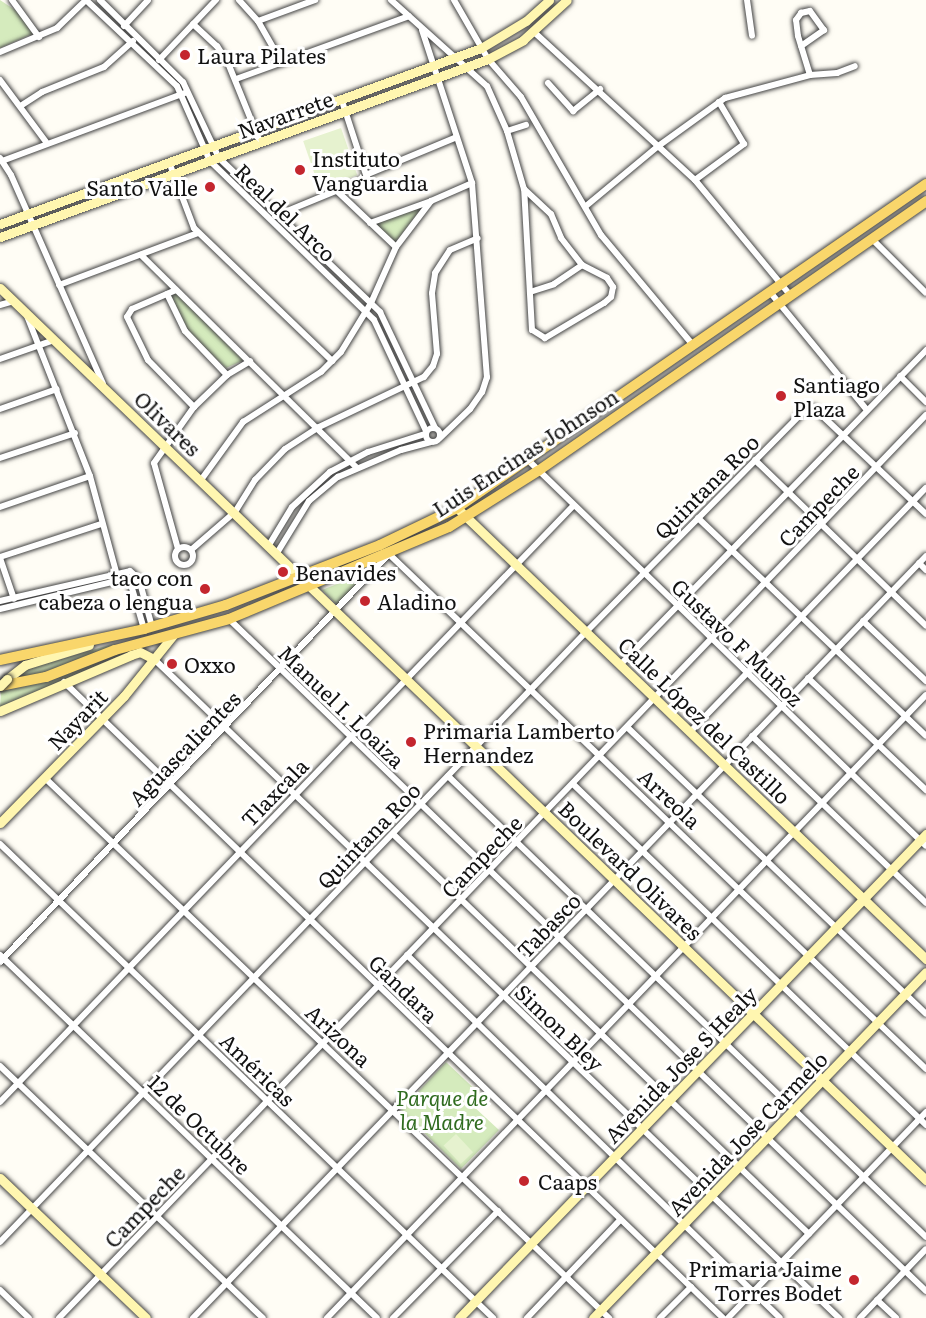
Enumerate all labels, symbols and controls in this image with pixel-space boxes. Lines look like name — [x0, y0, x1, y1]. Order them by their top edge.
place label: Laura Pilates — [197, 42, 326, 68]
marker: Laura Pilates — [178, 48, 192, 62]
street label: Navarrete — [234, 85, 336, 143]
place label: Instituto Vanguardia — [312, 145, 428, 195]
street label: Real del Arco — [231, 158, 341, 266]
marker: Instituto Vanguardia — [293, 163, 307, 177]
place label: Santo Valle — [86, 174, 198, 200]
marker: Santo Valle — [203, 180, 217, 194]
place label: Santiago Plaza — [793, 371, 880, 421]
street label: Luis Encinas Johnson — [428, 383, 622, 521]
street label: Olivares — [130, 385, 206, 461]
marker: Santiago Plaza — [774, 389, 788, 403]
street label: Quintana Roo — [648, 428, 764, 544]
street label: Campeche — [773, 459, 863, 551]
place label: Benavides — [295, 559, 396, 585]
place label: taco con cabeza o lengua — [38, 564, 193, 614]
marker: Benavides — [276, 565, 290, 579]
street label: Gustavo F Muñoz — [667, 573, 809, 711]
marker: taco con cabeza o lengua — [198, 582, 212, 596]
place label: Aladino — [377, 588, 457, 614]
marker: Aladino — [358, 594, 372, 608]
street label: Calle López del Castillo — [614, 631, 796, 809]
street label: Manuel I. Loaiza — [274, 639, 410, 773]
place label: Oxxo — [184, 651, 236, 677]
marker: Oxxo — [165, 657, 179, 671]
street label: Nayarit — [42, 684, 112, 754]
street label: Aguascalientes — [123, 686, 245, 810]
place label: Primaria Lamberto Hernandez — [423, 717, 615, 767]
marker: Primaria Lamberto Hernandez — [404, 735, 418, 749]
street label: Tlaxcala — [235, 753, 313, 831]
street label: Arreola — [634, 763, 706, 833]
street label: Quintana Roo — [311, 777, 425, 893]
street label: Boulevard Olivares — [554, 795, 708, 945]
street label: Campeche — [436, 810, 526, 902]
street label: Tabasco — [511, 887, 585, 963]
street label: Gandara — [364, 949, 444, 1027]
street label: Simon Bley — [510, 979, 610, 1075]
street label: Avenida Jose S Healy — [599, 981, 761, 1147]
street label: Arizona — [301, 999, 377, 1071]
street label: Américas — [215, 1027, 301, 1111]
street label: Avenida Jose Carmelo — [662, 1046, 832, 1220]
street label: 12 de Octubre — [144, 1069, 256, 1179]
park label: Parque de la Madre — [396, 1084, 488, 1134]
street label: Campeche — [99, 1160, 189, 1252]
place label: Caaps — [538, 1168, 597, 1194]
marker: Caaps — [515, 1172, 533, 1190]
place label: Primaria Jaime Torres Bodet — [688, 1255, 842, 1305]
marker: Primaria Jaime Torres Bodet — [847, 1273, 861, 1287]

